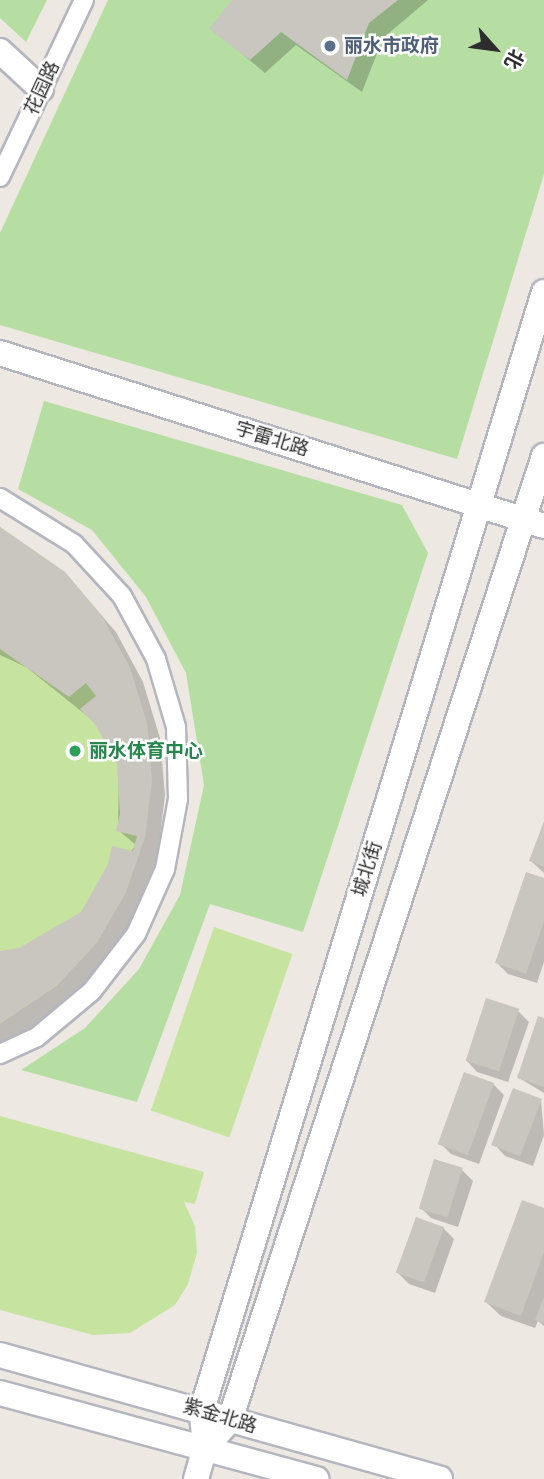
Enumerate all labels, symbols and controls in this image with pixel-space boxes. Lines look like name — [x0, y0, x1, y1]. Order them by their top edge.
north arrow — [460, 14, 530, 84]
place label: 丽水市政府 — [344, 35, 439, 57]
marker: 丽水市政府 — [322, 38, 338, 54]
text: 北 — [498, 44, 530, 74]
street label: 花园路 — [20, 57, 64, 119]
street label: 宇雷北路 — [232, 417, 312, 461]
place label: 丽水体育中心 — [89, 740, 203, 762]
marker: 丽水体育中心 — [67, 743, 83, 759]
street label: 城北街 — [348, 838, 386, 900]
street label: 紫金北路 — [180, 1394, 260, 1438]

